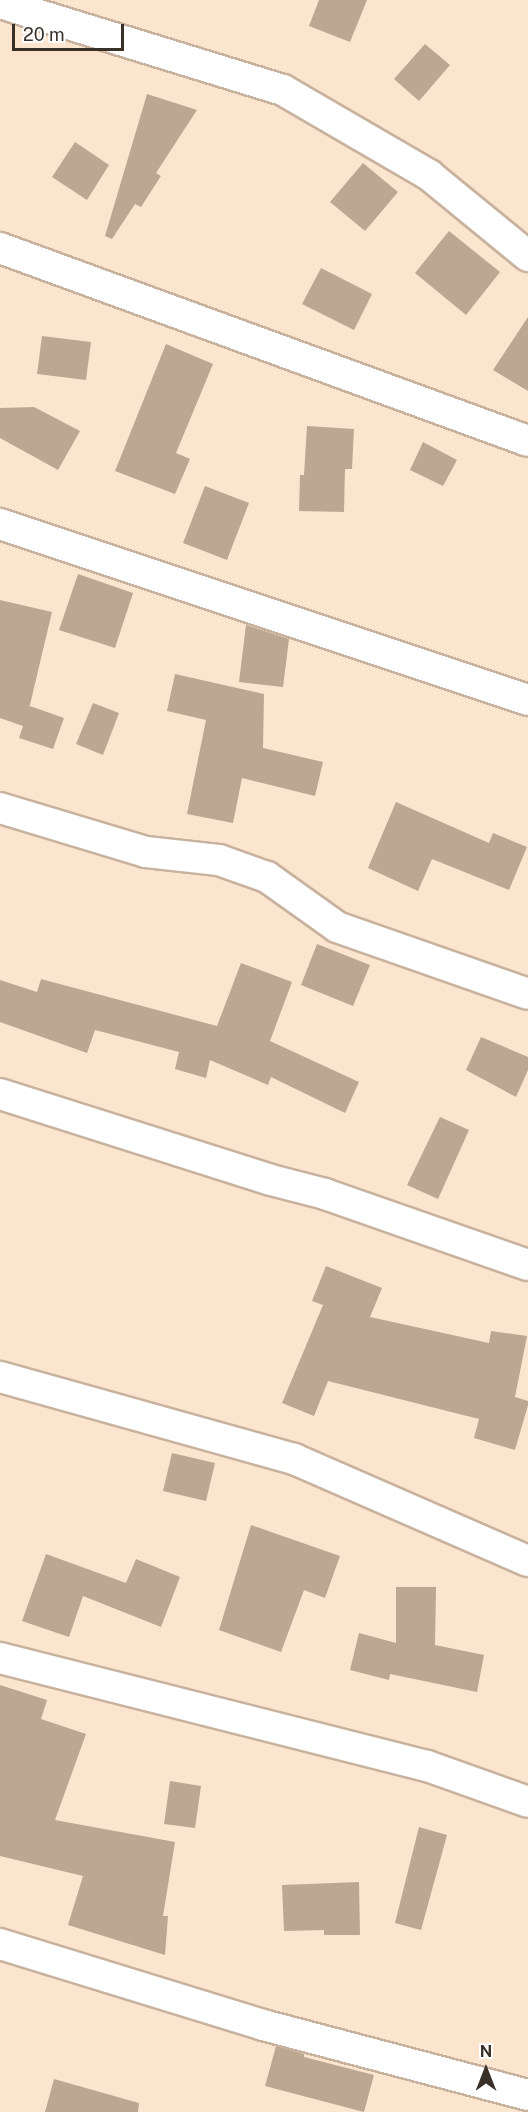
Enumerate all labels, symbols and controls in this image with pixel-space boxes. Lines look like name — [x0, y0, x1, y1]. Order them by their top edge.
scale bar — [15, 12, 128, 50]
text: 20 m — [23, 24, 65, 45]
north arrow — [456, 2040, 516, 2100]
text: N — [480, 2042, 492, 2061]

